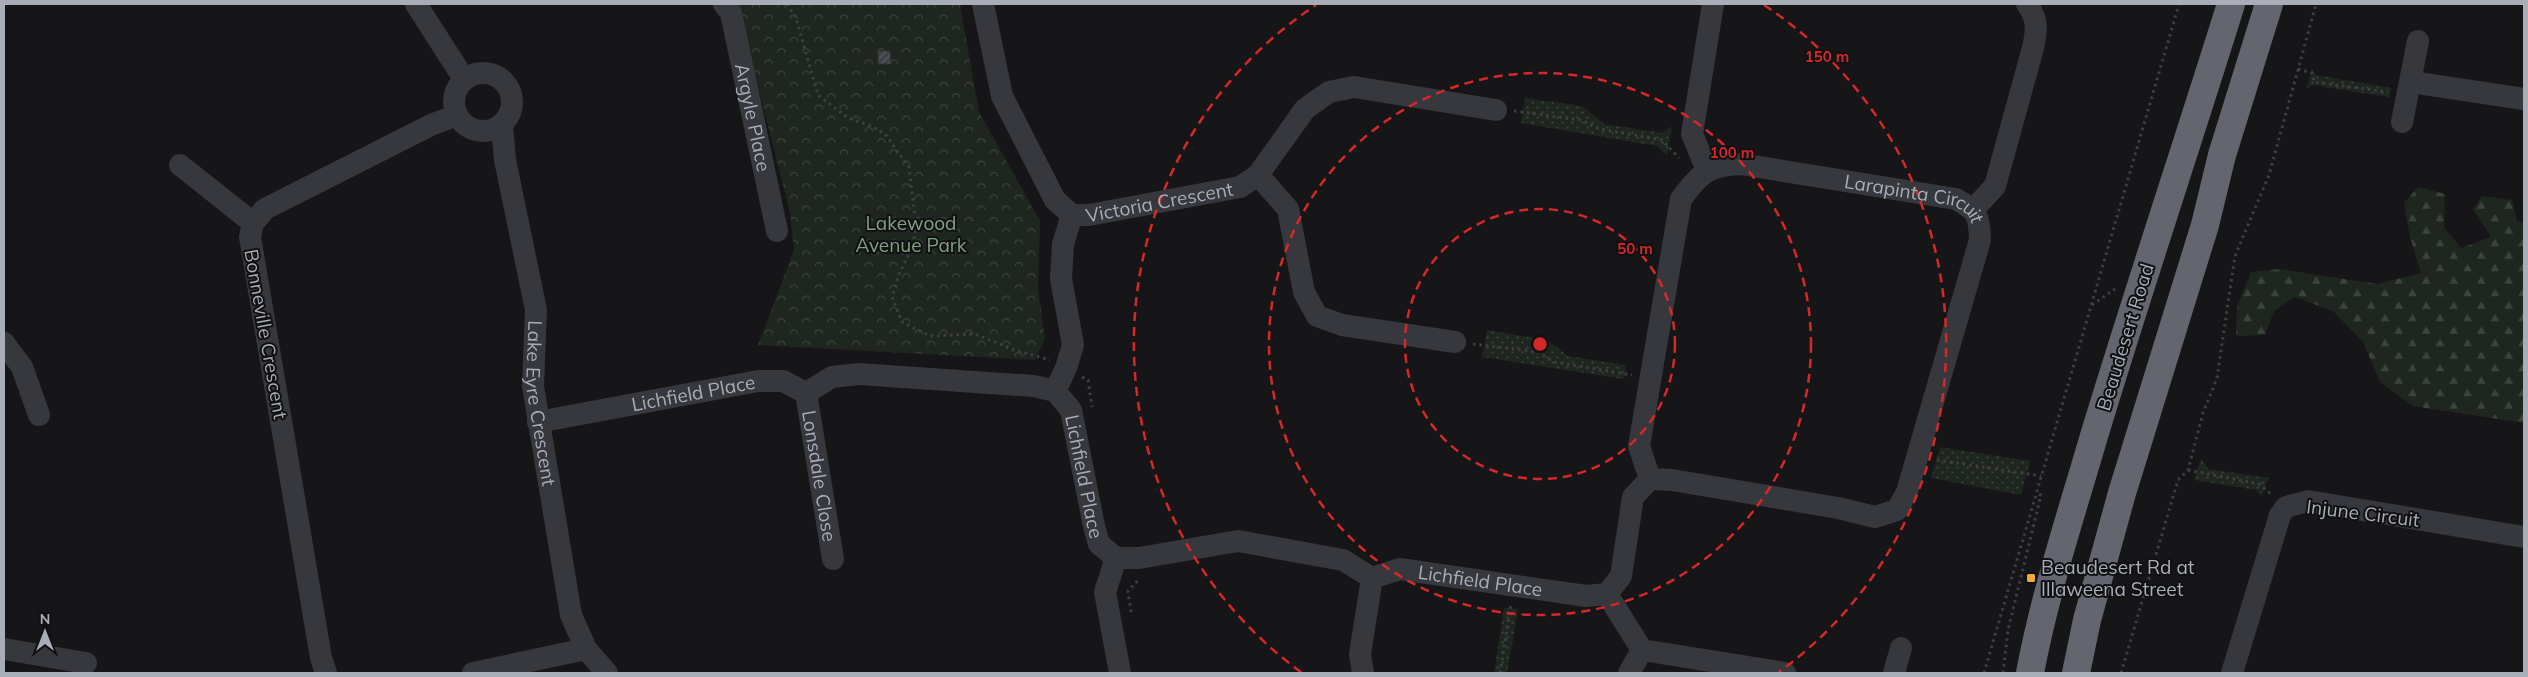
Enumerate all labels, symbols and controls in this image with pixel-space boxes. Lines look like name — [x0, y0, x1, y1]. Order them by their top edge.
text: 150 m — [1805, 47, 1849, 66]
street label: Argyle Place — [730, 61, 776, 174]
text: 100 m — [1710, 143, 1754, 162]
street label: Larapinta Circuit — [1843, 169, 1990, 226]
street label: Victoria Crescent — [1084, 176, 1235, 227]
park label: Lakewood Avenue Park — [855, 211, 967, 257]
text: 50 m — [1617, 239, 1653, 258]
street label: Bonneville Crescent — [239, 247, 293, 421]
street label: Beaudesert Road — [2091, 260, 2159, 414]
street label: Lake Eyre Crescent — [521, 320, 561, 488]
centre of rings — [1531, 335, 1549, 353]
street label: Lichfield Place — [629, 370, 757, 416]
street label: Lonsdale Close — [797, 409, 842, 543]
street label: Lichfield Place — [1060, 413, 1109, 541]
street label: Injune Circuit — [2305, 494, 2421, 532]
place label: Beaudesert Rd at Illaweena Street — [2041, 555, 2195, 601]
street label: Lichfield Place — [1416, 560, 1544, 602]
marker: Beaudesert Rd at Illaweena Street — [2025, 572, 2037, 584]
north arrow — [20, 607, 70, 657]
text: N — [40, 610, 50, 628]

